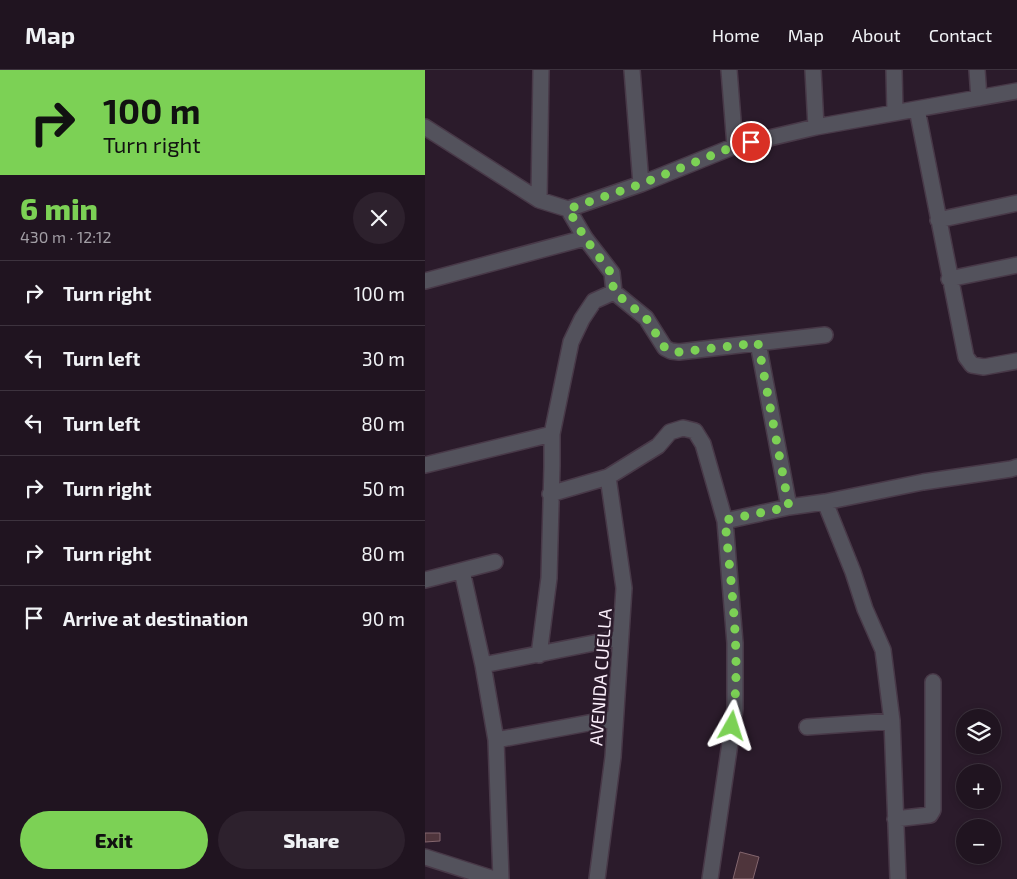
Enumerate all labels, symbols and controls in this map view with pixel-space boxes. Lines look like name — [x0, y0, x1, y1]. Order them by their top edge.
text: Map — [25, 20, 75, 49]
text: Home — [712, 24, 760, 46]
text: Map — [788, 24, 824, 46]
text: About — [852, 24, 901, 46]
text: Contact — [929, 24, 992, 46]
text: 100 m — [103, 89, 201, 131]
icon: right — [20, 90, 85, 155]
pin — [730, 121, 772, 163]
icon: arrive — [737, 128, 765, 156]
text: Turn right — [103, 131, 201, 157]
text: 6 min — [20, 190, 98, 226]
button: close — [353, 192, 405, 244]
text: 430 m · 12:12 — [20, 227, 111, 246]
icon: right — [20, 279, 48, 307]
text: Turn right — [63, 282, 151, 305]
text: 100 m — [354, 282, 405, 305]
icon: left — [20, 344, 48, 372]
text: Turn left — [63, 347, 140, 370]
text: 30 m — [362, 347, 405, 370]
icon: left — [20, 409, 48, 437]
text: Turn left — [63, 412, 140, 435]
text: 80 m — [361, 412, 405, 435]
icon: right — [20, 474, 48, 502]
text: Turn right — [63, 477, 151, 500]
text: 50 m — [362, 477, 405, 500]
icon: right — [20, 539, 48, 567]
text: Turn right — [63, 542, 151, 565]
text: 80 m — [361, 542, 405, 565]
icon: arrive — [20, 604, 48, 632]
text: Arrive at destination — [63, 607, 248, 630]
text: 90 m — [362, 607, 405, 630]
street label: AVENIDA CUELLA — [584, 607, 616, 746]
position arrow — [705, 699, 757, 751]
map controls — [956, 709, 1001, 864]
button: layers — [956, 709, 1001, 754]
button: + — [956, 764, 1001, 809]
button: Exit — [20, 811, 208, 869]
button: Share — [218, 811, 405, 869]
button: − — [956, 819, 1001, 864]

